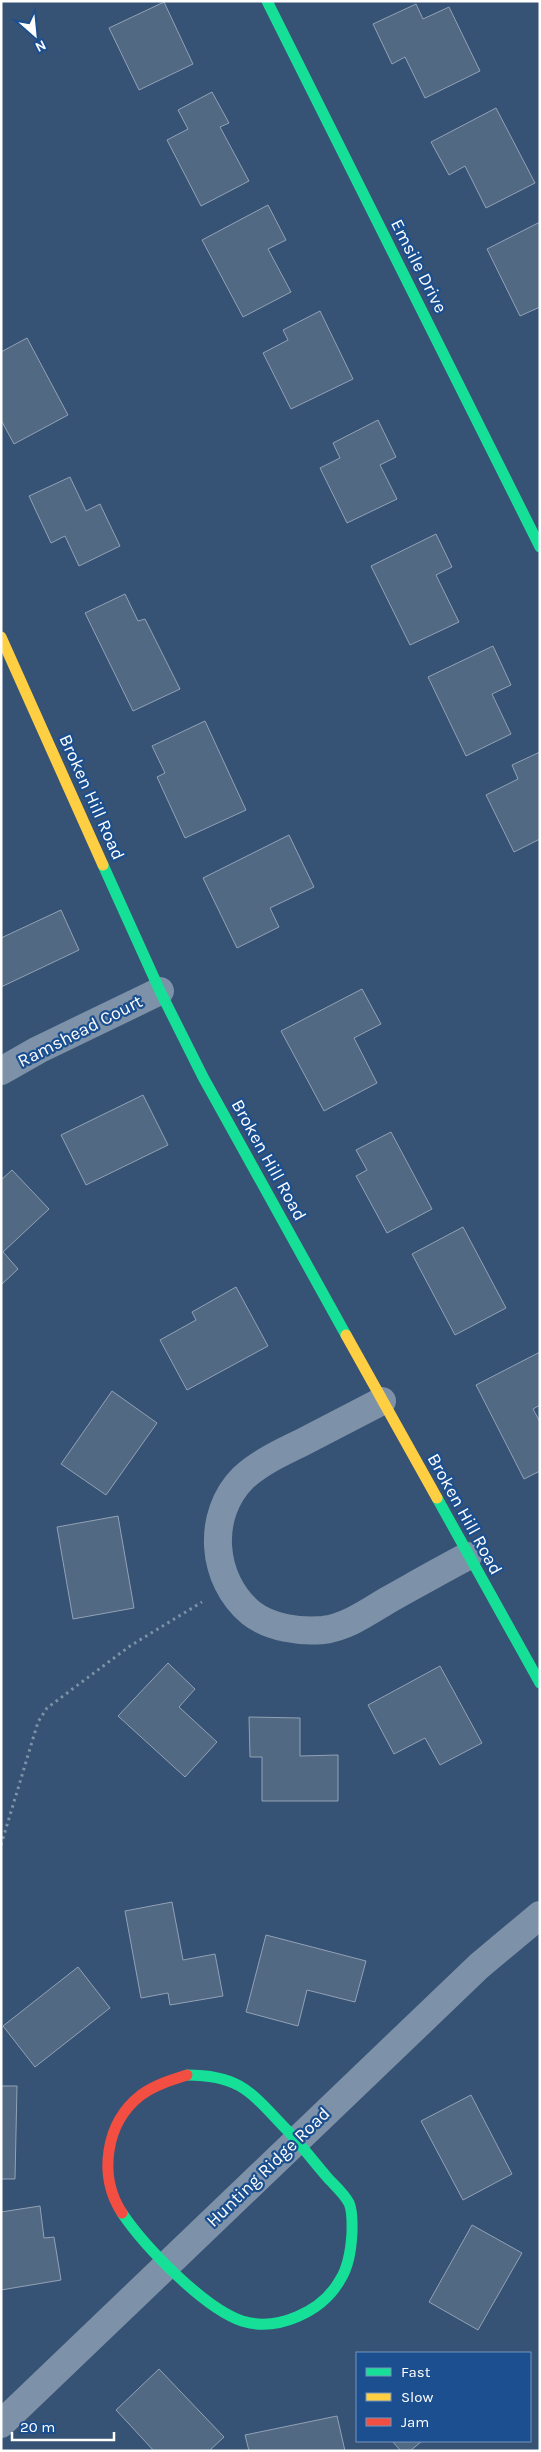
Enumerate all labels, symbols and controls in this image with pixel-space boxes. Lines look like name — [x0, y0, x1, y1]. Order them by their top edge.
north arrow — [10, 10, 60, 60]
text: N — [32, 36, 49, 56]
street label: Emsile Drive — [386, 215, 452, 317]
street label: Broken Hill Road — [54, 731, 130, 863]
street label: Ramshead Court — [14, 990, 146, 1072]
street label: Broken Hill Road — [227, 1096, 311, 1224]
street label: Broken Hill Road — [423, 1450, 507, 1578]
street label: Hunting Ridge Road — [202, 2102, 334, 2232]
legend — [356, 2352, 531, 2442]
text: Fast — [401, 2363, 431, 2381]
text: Slow — [401, 2388, 433, 2406]
scale bar — [12, 2410, 115, 2442]
text: Jam — [401, 2413, 429, 2431]
text: 20 m — [20, 2418, 55, 2436]

